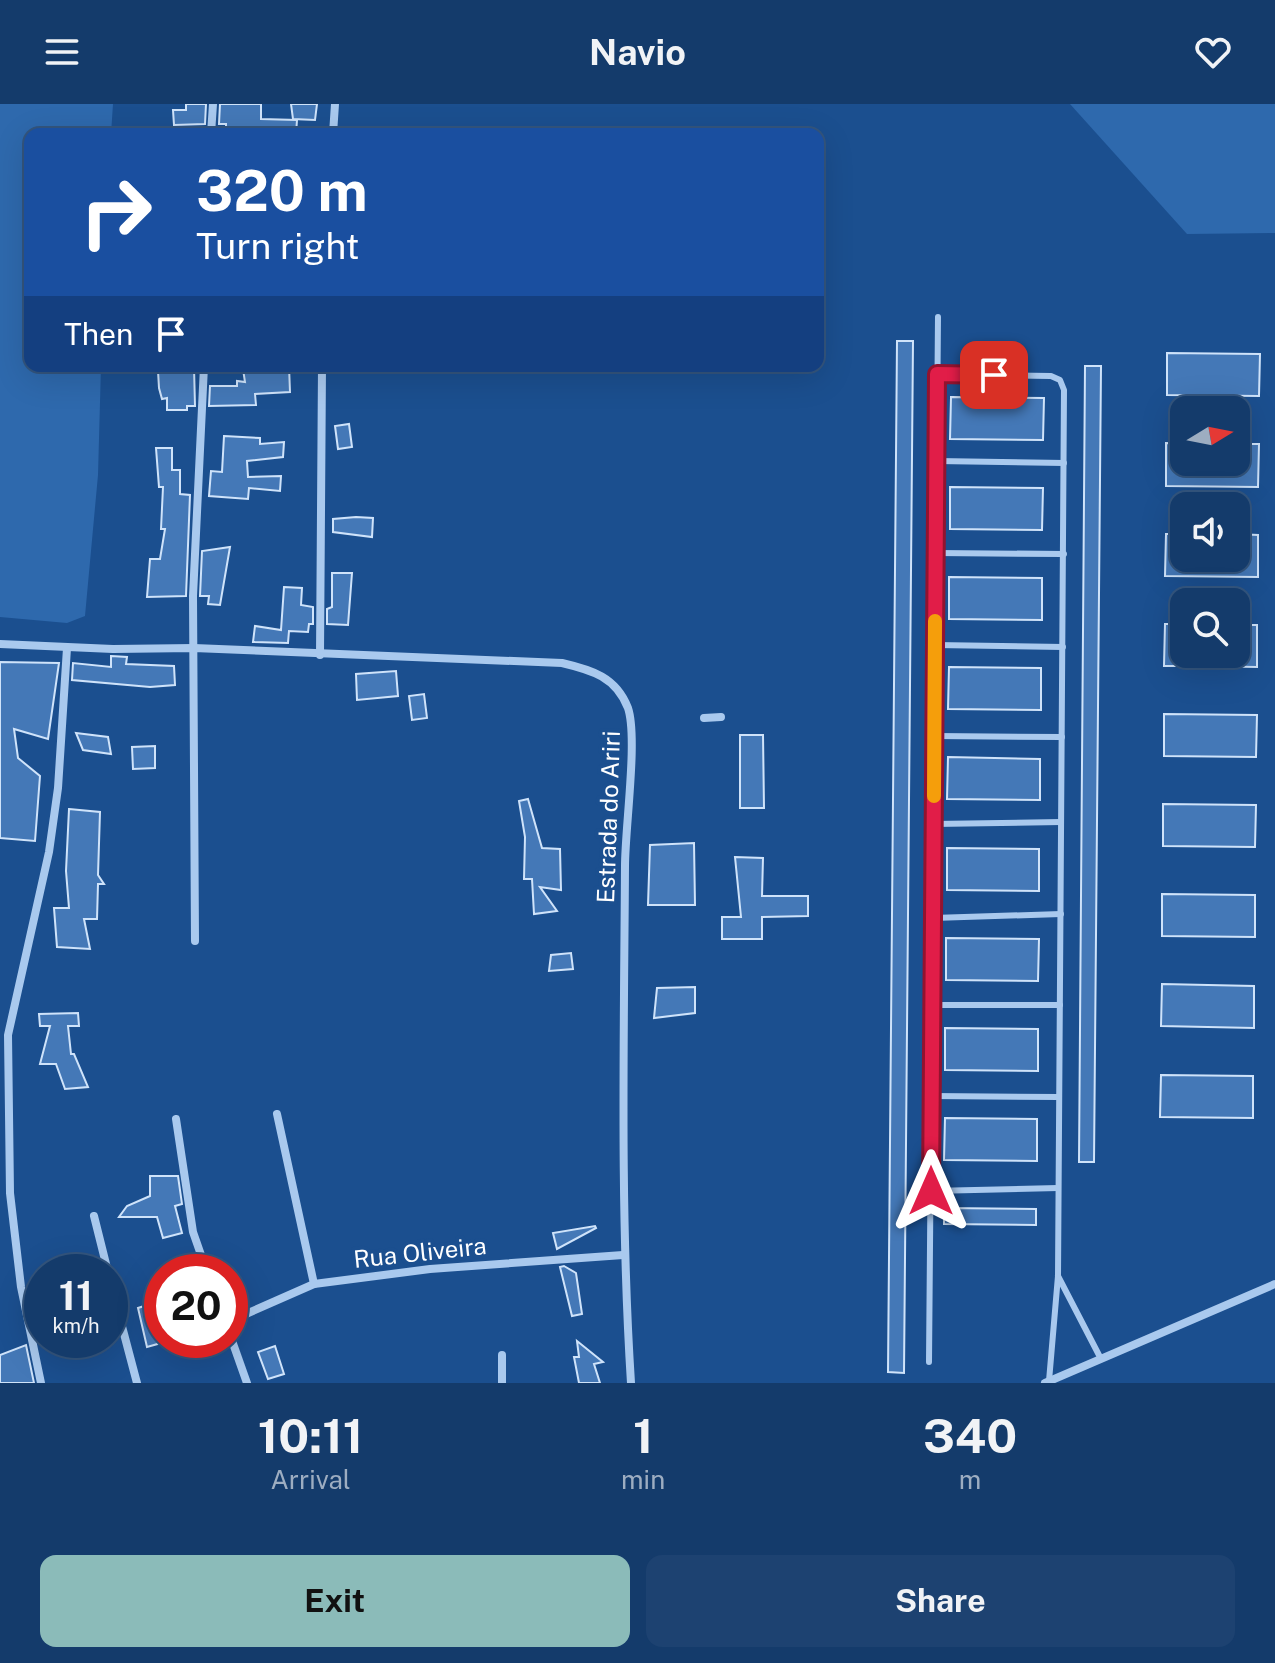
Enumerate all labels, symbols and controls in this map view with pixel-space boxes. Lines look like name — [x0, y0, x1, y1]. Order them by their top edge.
icon: menu — [40, 30, 84, 74]
icon: heart — [1191, 30, 1235, 74]
text: Navio — [589, 31, 686, 73]
text: 320 m — [196, 158, 368, 224]
icon: right — [64, 160, 168, 264]
text: Turn right — [196, 225, 359, 267]
icon: arrive — [149, 312, 193, 356]
text: Then — [64, 316, 133, 352]
pin — [960, 341, 1028, 409]
icon: arrive — [972, 353, 1016, 397]
north arrow — [1170, 396, 1250, 476]
map controls — [1170, 396, 1250, 668]
button: sound — [1170, 492, 1250, 572]
button: search — [1170, 588, 1250, 668]
street label: Estrada do Ariri — [591, 730, 625, 904]
position arrow — [889, 1149, 973, 1233]
street label: Rua Oliveira — [352, 1231, 488, 1273]
speed limit sign: 20 — [144, 1254, 248, 1358]
text: 11 — [59, 1272, 93, 1319]
text: km/h — [52, 1314, 100, 1338]
text: 10:11 — [258, 1407, 363, 1464]
text: 1 — [633, 1407, 653, 1464]
text: 340 — [923, 1407, 1017, 1464]
text: Arrival — [270, 1464, 351, 1495]
text: min — [621, 1464, 665, 1495]
text: m — [959, 1464, 981, 1495]
button: Exit — [40, 1555, 630, 1647]
button: Share — [646, 1555, 1235, 1647]

